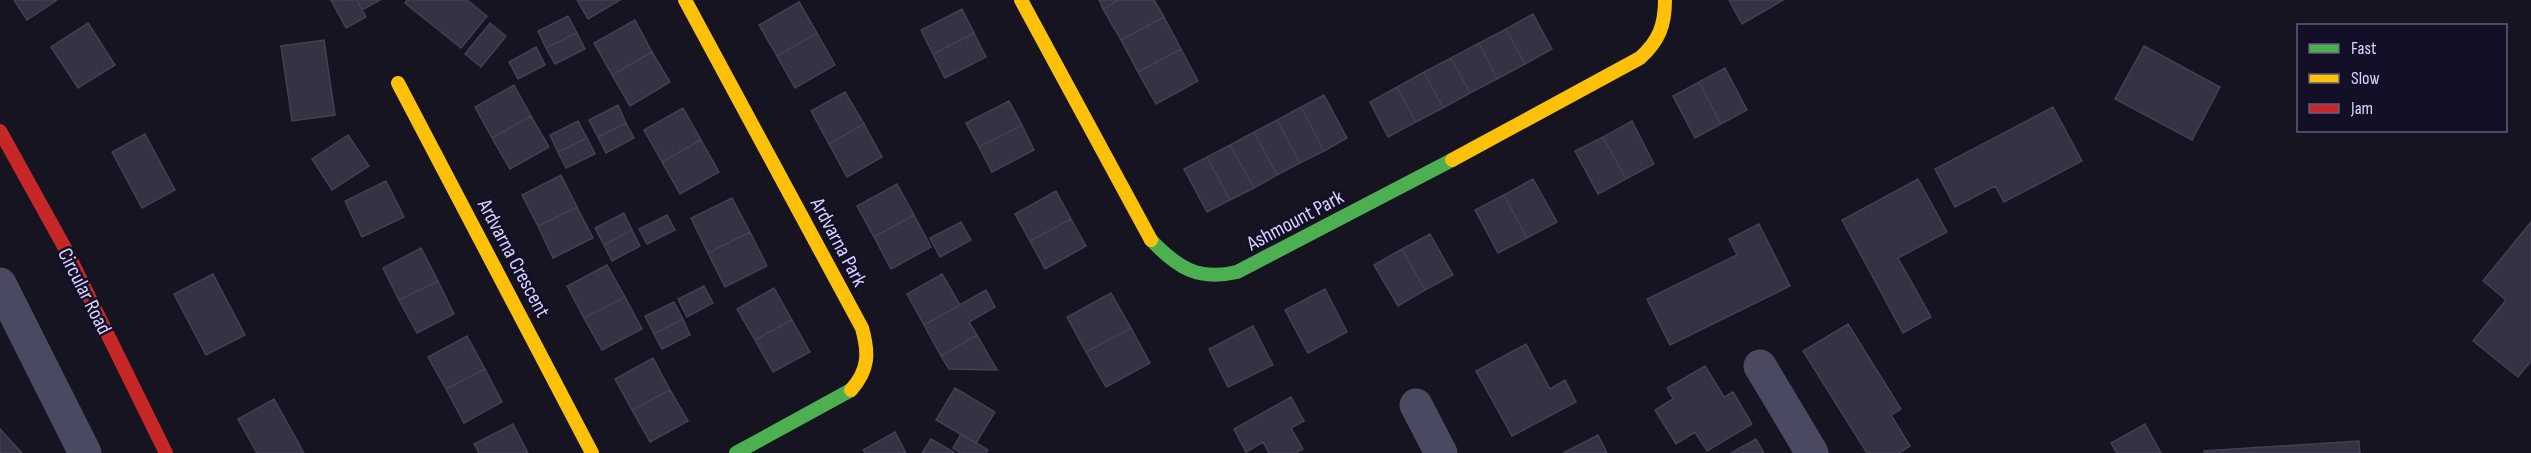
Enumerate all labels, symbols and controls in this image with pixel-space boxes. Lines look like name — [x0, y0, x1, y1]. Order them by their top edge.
legend — [2297, 24, 2507, 132]
text: Fast — [2351, 38, 2377, 59]
text: Slow — [2351, 68, 2380, 89]
text: Jam — [2350, 98, 2373, 119]
street label: Ashmount Park — [1242, 184, 1348, 257]
street label: Ardvarna Park — [804, 193, 872, 291]
street label: Ardvarna Crescent — [471, 194, 555, 322]
street label: Circular Road — [52, 244, 117, 338]

